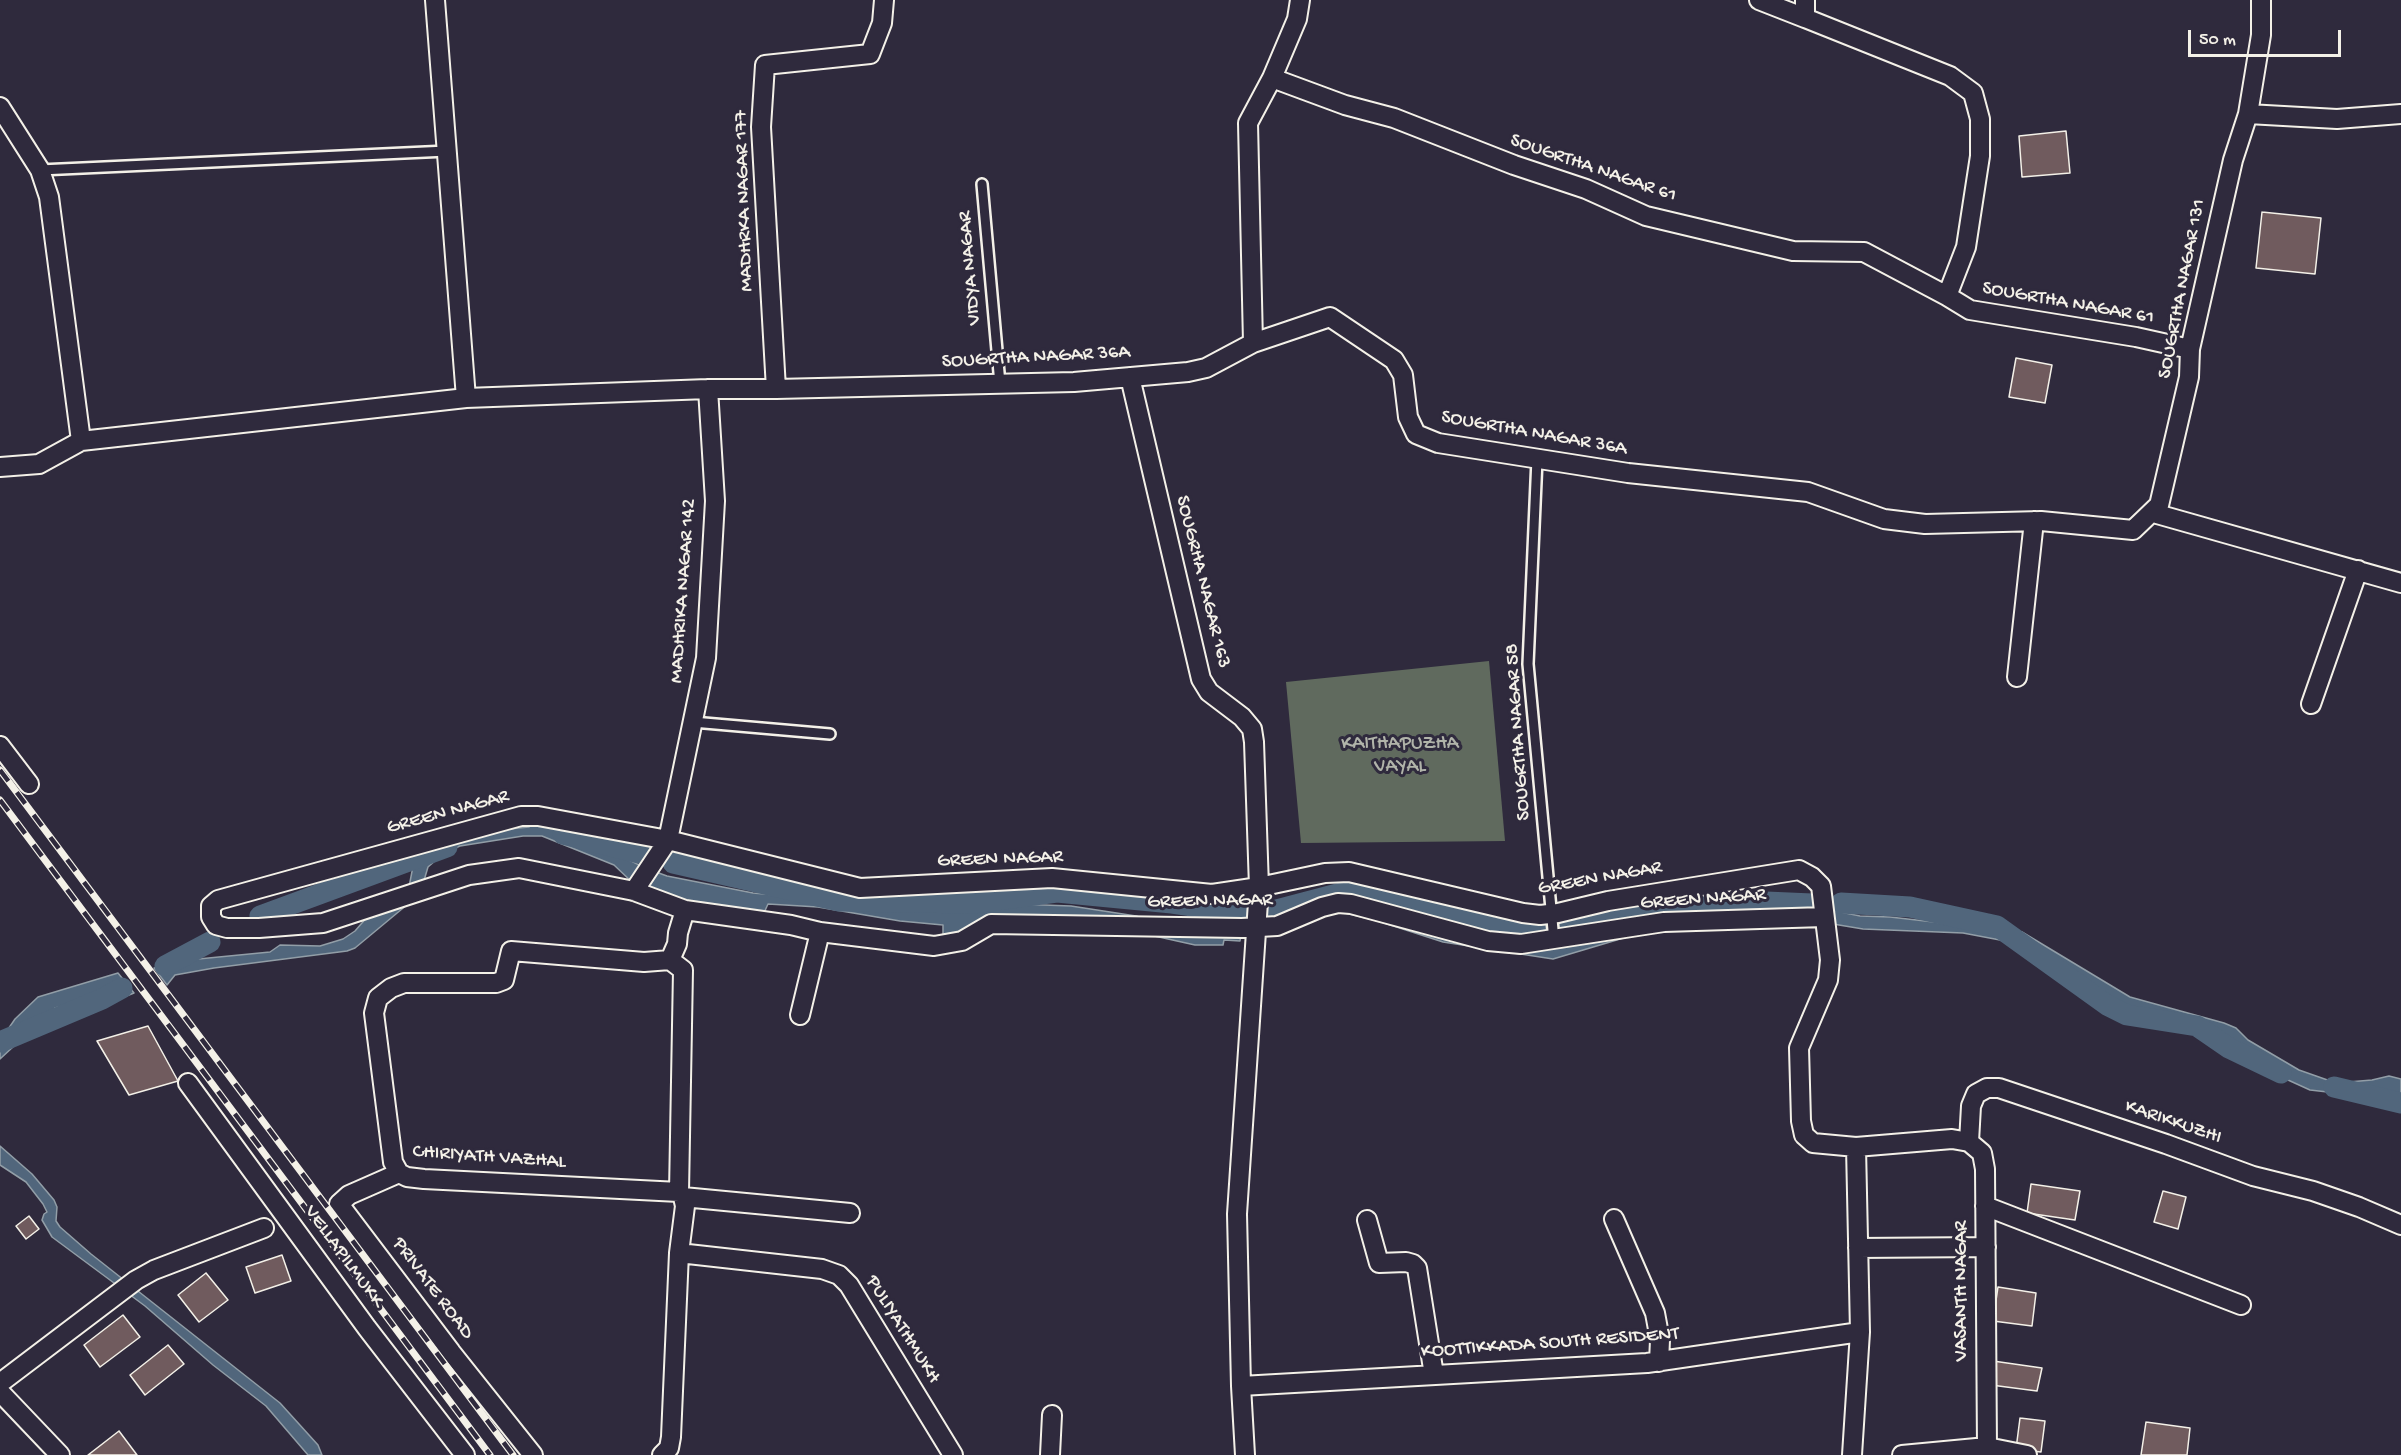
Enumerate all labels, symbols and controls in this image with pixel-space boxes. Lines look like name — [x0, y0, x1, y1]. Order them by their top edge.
scale bar — [2191, 18, 2344, 56]
text: 50 m — [2199, 30, 2236, 51]
street label: MADHRKA NAGAR 177 — [730, 110, 760, 292]
street label: SOUGRTHA NAGAR 61 — [1507, 129, 1679, 209]
street label: SOUGRTHA NAGAR 131 — [2154, 197, 2212, 381]
street label: VIDYA NAGAR — [954, 210, 988, 326]
street label: SOUGRTHA NAGAR 61 — [1980, 277, 2156, 331]
street label: SOUGRTHA NAGAR 36A — [941, 341, 1131, 375]
street label: SOUGRTHA NAGAR 36A — [1439, 406, 1629, 462]
street label: SOUGRHA NAGAR 163 — [1169, 493, 1235, 671]
street label: MADHRIKA NAGAR 142 — [666, 498, 702, 684]
street label: SOUGRTHA NAGAR 58 — [1501, 643, 1537, 821]
park label: KAITHAPUZHA VAYAL — [1341, 733, 1459, 780]
street label: GREEN NAGAR — [384, 785, 512, 841]
street label: GREEN NAGAR — [937, 846, 1063, 874]
street label: GREEN NAGAR — [1536, 856, 1664, 902]
street label: GREEN NAGAR — [1640, 884, 1766, 916]
street label: GREEN NAGAR — [1147, 889, 1273, 915]
street label: KARIKKUZHI — [2121, 1095, 2225, 1151]
street label: CHIRIYATH VAZHAL — [412, 1141, 566, 1175]
street label: VELLAPILMUKK — [298, 1201, 388, 1313]
street label: VASANTH NAGAR — [1951, 1221, 1975, 1361]
street label: PRIVATE ROAD — [386, 1233, 478, 1345]
street label: PULIYATHMUKH — [859, 1272, 945, 1388]
street label: KOOTTIKKADA SOUTH RESIDENT — [1420, 1323, 1680, 1365]

